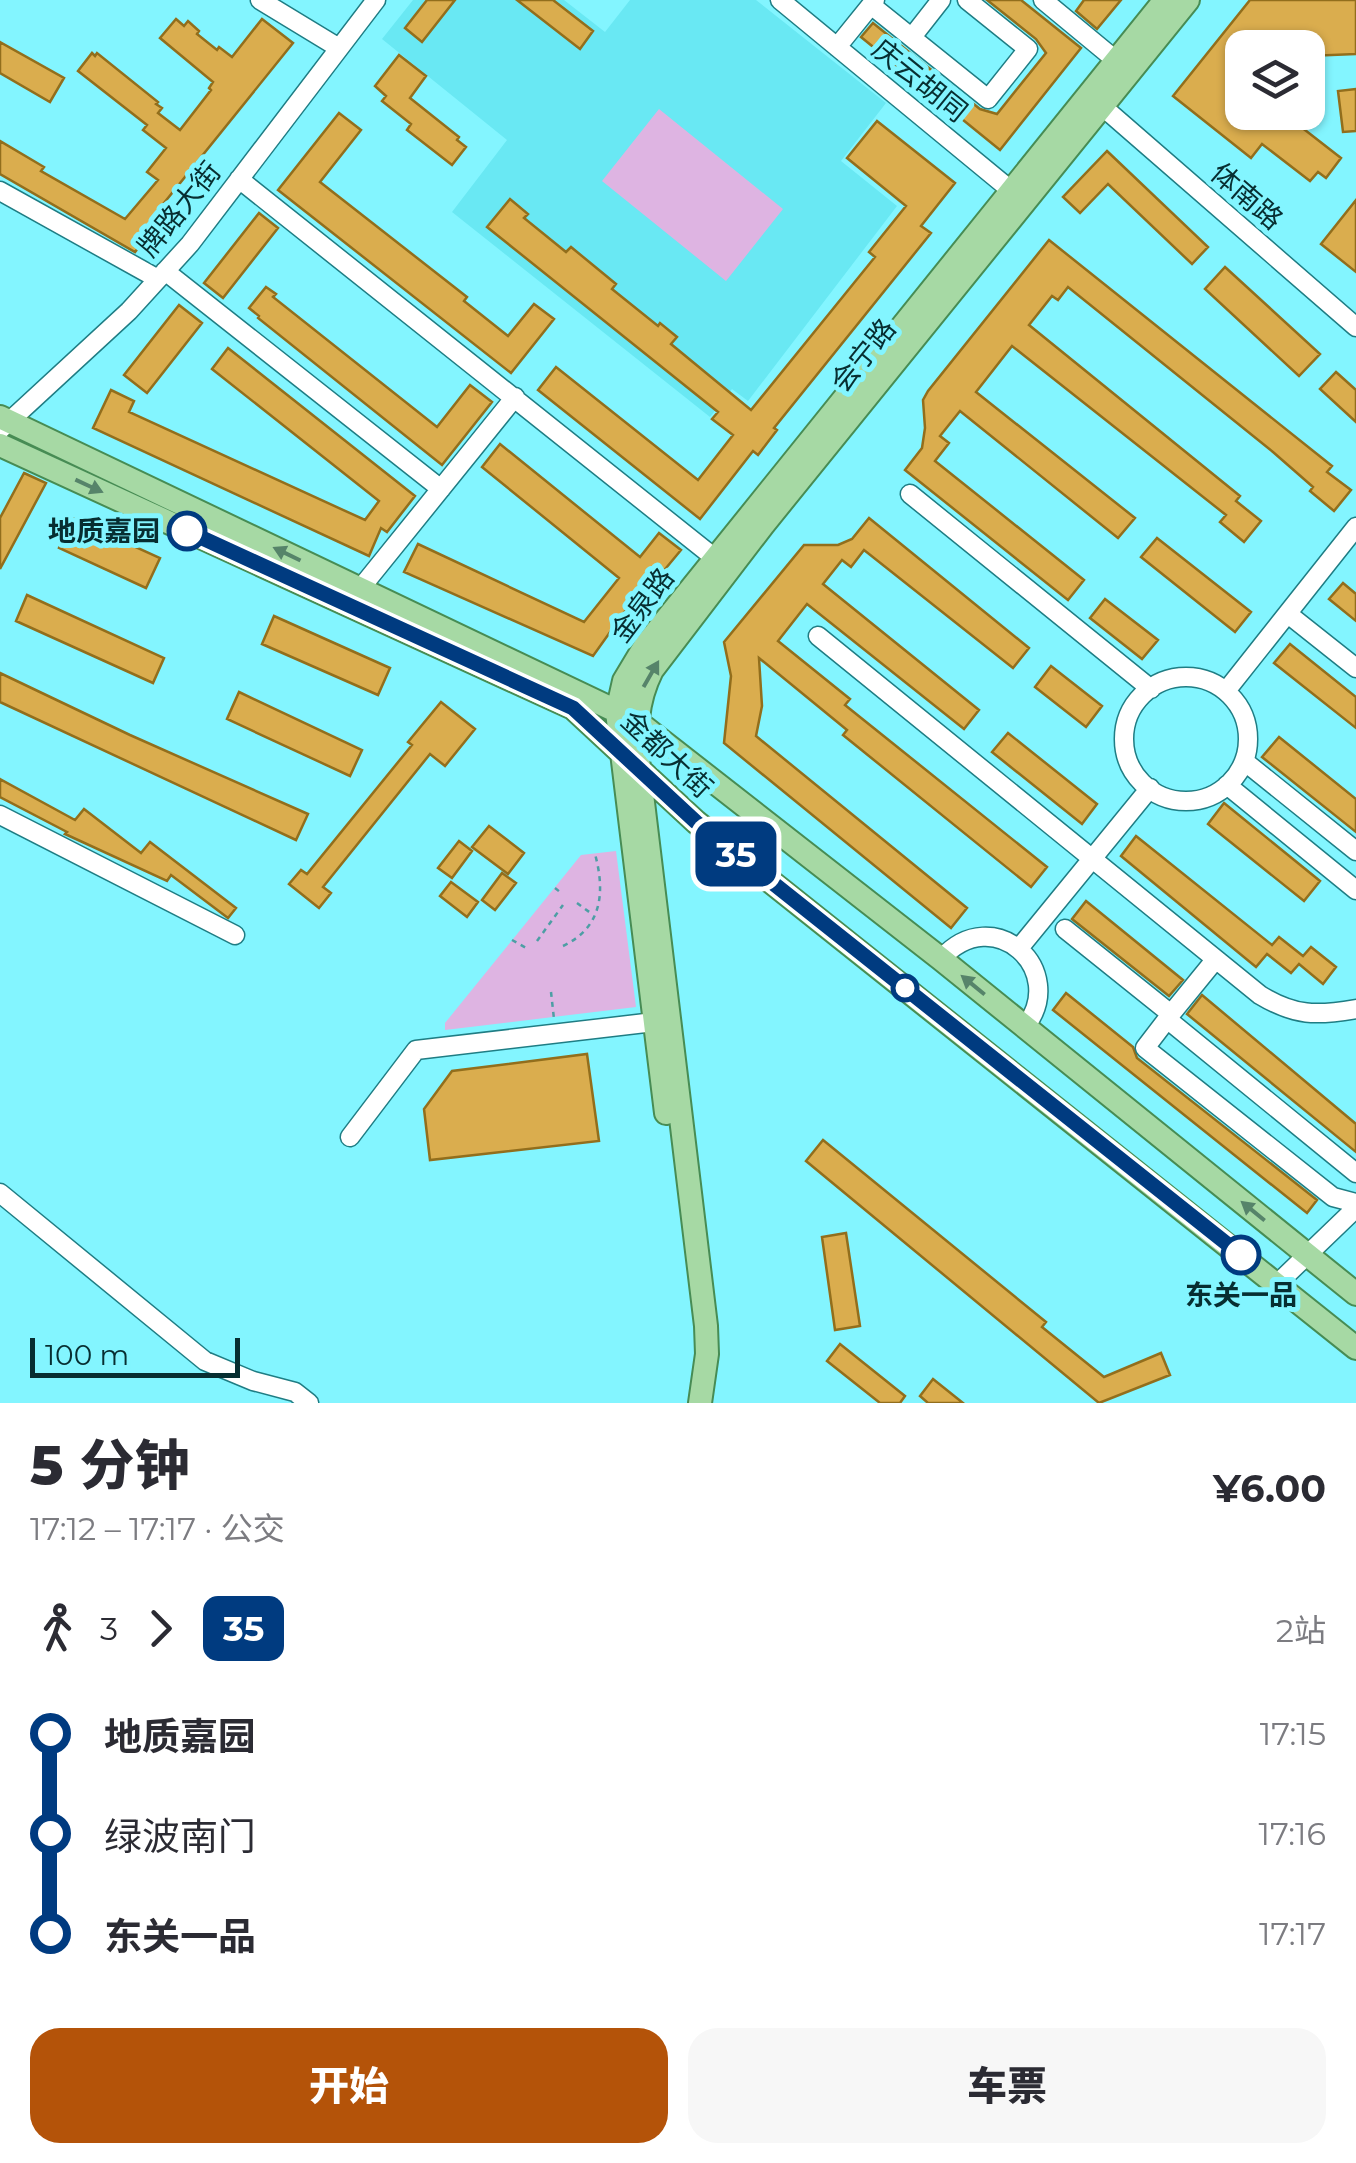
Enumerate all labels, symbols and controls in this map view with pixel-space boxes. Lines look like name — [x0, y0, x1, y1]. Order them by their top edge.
map controls — [1225, 30, 1325, 130]
button: layers — [1225, 30, 1325, 130]
street label: 庆云胡同 — [866, 32, 974, 128]
street label: 牌路大街 — [131, 155, 227, 263]
street label: 体南路 — [1204, 156, 1290, 236]
street label: 会宁路 — [823, 312, 903, 398]
one-way arrow — [75, 477, 104, 494]
marker: 地质嘉园 — [168, 512, 206, 550]
place label: 地质嘉园 — [48, 514, 160, 548]
one-way arrow — [272, 546, 301, 563]
street label: 金泉路 — [603, 561, 681, 649]
one-way arrow — [642, 660, 659, 689]
street label: 金都大街 — [614, 703, 720, 805]
line badge: 35 — [691, 822, 781, 886]
text: 35 — [715, 833, 757, 876]
unlabelled marker — [892, 975, 918, 1001]
one-way arrow — [960, 975, 986, 996]
one-way arrow — [1241, 1201, 1266, 1222]
marker: 东关一品 — [1222, 1236, 1260, 1274]
place label: 东关一品 — [1185, 1278, 1297, 1312]
scale bar — [30, 1333, 240, 1378]
text: 100 m — [45, 1338, 129, 1372]
text: 5 分钟 — [30, 1432, 189, 1499]
text: ¥6.00 — [1213, 1465, 1326, 1512]
text: 17:12 – 17:17 · 公交 — [30, 1509, 285, 1548]
icon: walk — [30, 1601, 85, 1656]
icon: forward — [133, 1601, 188, 1656]
text: 35 — [223, 1607, 264, 1650]
text: 3 — [100, 1609, 118, 1648]
text: 2站 — [1276, 1611, 1326, 1650]
text: 地质嘉园 — [104, 1713, 256, 1760]
text: 17:15 — [1260, 1714, 1326, 1753]
text: 绿波南门 — [104, 1813, 256, 1860]
text: 17:16 — [1258, 1814, 1326, 1853]
text: 东关一品 — [104, 1913, 256, 1960]
text: 17:17 — [1259, 1914, 1326, 1953]
button: 开始 — [30, 2028, 668, 2143]
button: 车票 — [688, 2028, 1326, 2143]

